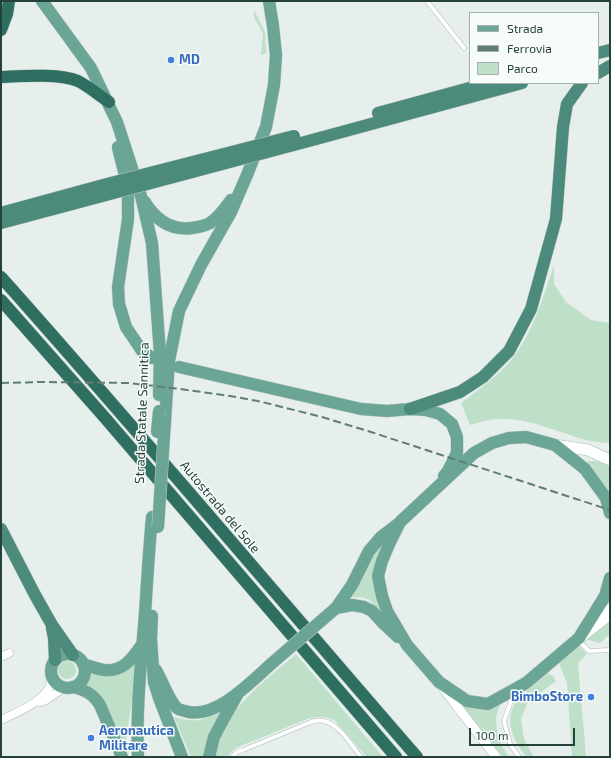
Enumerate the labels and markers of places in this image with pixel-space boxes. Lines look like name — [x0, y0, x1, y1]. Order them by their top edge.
place label: MD — [179, 52, 200, 68]
marker: MD — [166, 55, 176, 65]
place label: BimboStore — [511, 689, 583, 705]
marker: BimboStore — [586, 692, 596, 702]
place label: Aeronautica Militare — [99, 723, 174, 754]
marker: Aeronautica Militare — [86, 733, 96, 743]

